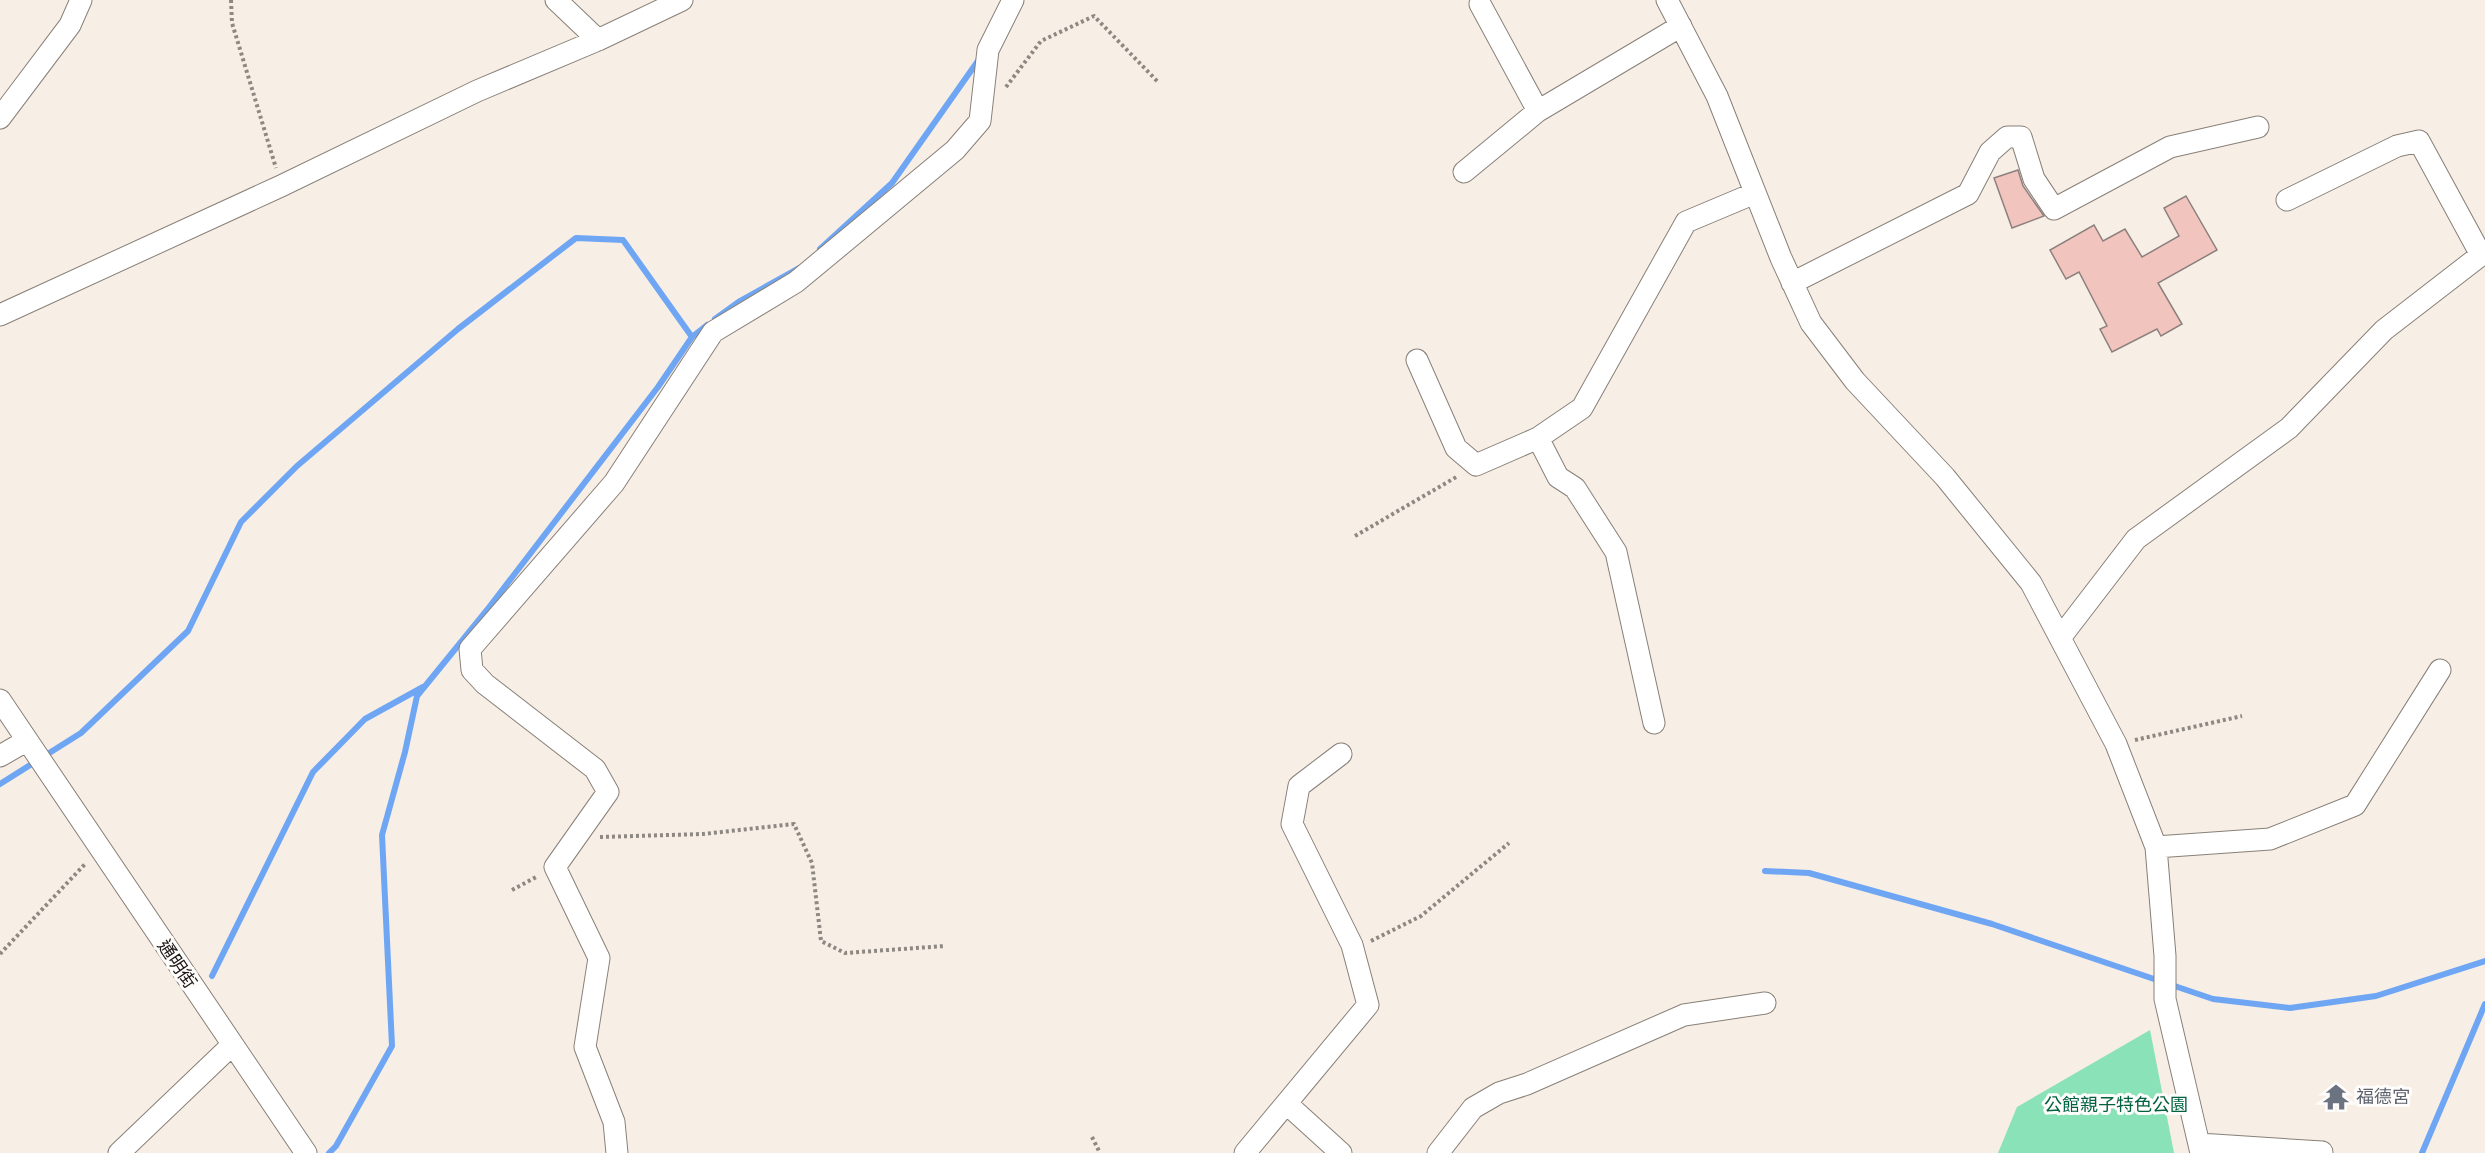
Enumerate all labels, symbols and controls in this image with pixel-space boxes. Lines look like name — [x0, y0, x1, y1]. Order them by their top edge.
street label: 通明街 — [153, 935, 201, 993]
temple icon: 福德宮 — [2321, 1082, 2351, 1112]
place label: 福德宮 — [2356, 1086, 2410, 1108]
park label: 公館親子特色公園 — [2044, 1094, 2188, 1116]

